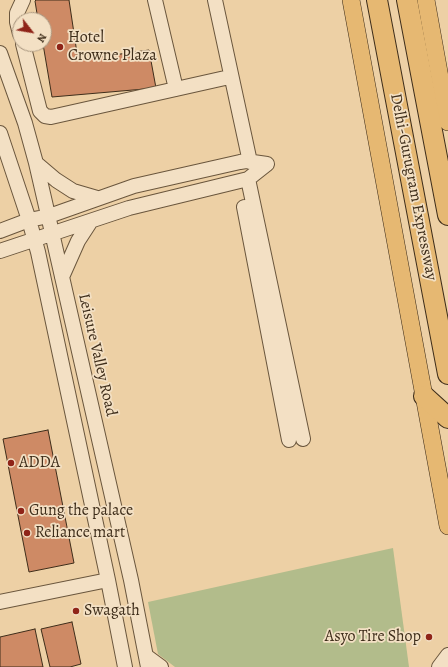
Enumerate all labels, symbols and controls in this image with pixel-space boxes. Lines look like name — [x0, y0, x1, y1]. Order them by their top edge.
north arrow — [12, 12, 52, 52]
place label: Hotel Crowne Plaza — [68, 28, 157, 66]
text: N — [33, 31, 50, 45]
marker: Hotel Crowne Plaza — [55, 42, 65, 52]
street label: Delhi-Gurugram Expressway — [385, 92, 441, 282]
street label: Leisure Valley Road — [74, 292, 120, 418]
place label: ADDA — [19, 453, 60, 473]
marker: ADDA — [6, 458, 16, 468]
place label: Gung the palace — [29, 501, 133, 521]
marker: Gung the palace — [16, 506, 26, 516]
place label: Reliance mart — [35, 523, 125, 543]
marker: Reliance mart — [22, 528, 32, 538]
place label: Swagath — [84, 601, 140, 621]
marker: Swagath — [71, 606, 81, 616]
place label: Asyo Tire Shop — [325, 627, 421, 647]
marker: Asyo Tire Shop — [424, 632, 434, 642]

